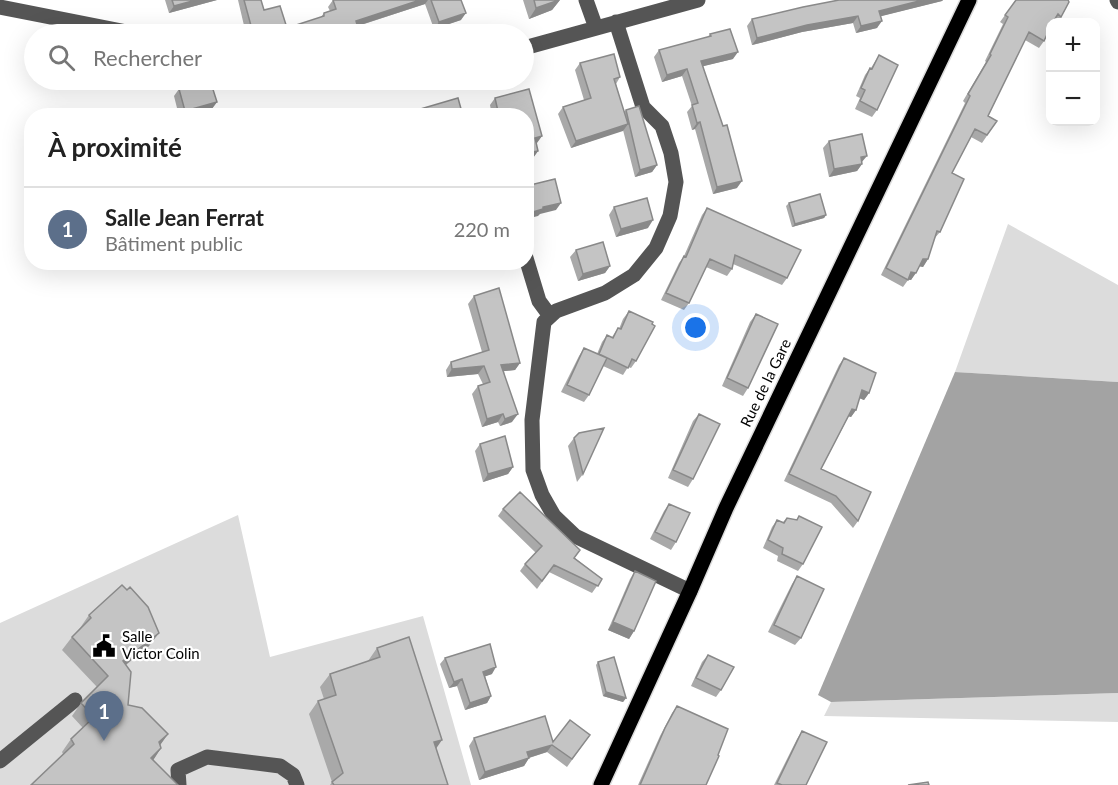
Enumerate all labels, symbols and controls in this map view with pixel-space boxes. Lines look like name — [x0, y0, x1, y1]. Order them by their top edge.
map controls — [1046, 18, 1100, 126]
button: + — [1046, 18, 1100, 72]
search box — [24, 24, 534, 90]
icon: search — [45, 41, 78, 74]
text: Rechercher — [93, 44, 202, 71]
button: − — [1046, 72, 1100, 126]
text: À proximité — [48, 131, 182, 163]
text: Salle Jean Ferrat — [105, 204, 264, 231]
text: 1 — [62, 217, 73, 241]
text: 220 m — [454, 217, 510, 241]
text: Bâtiment public — [105, 231, 243, 255]
your location — [681, 313, 710, 342]
street label: Rue de la Gare — [736, 336, 794, 429]
place label: Salle Victor Colin — [122, 627, 200, 662]
public building icon: Salle Victor Colin — [91, 633, 117, 659]
pin: 1 — [84, 692, 124, 741]

